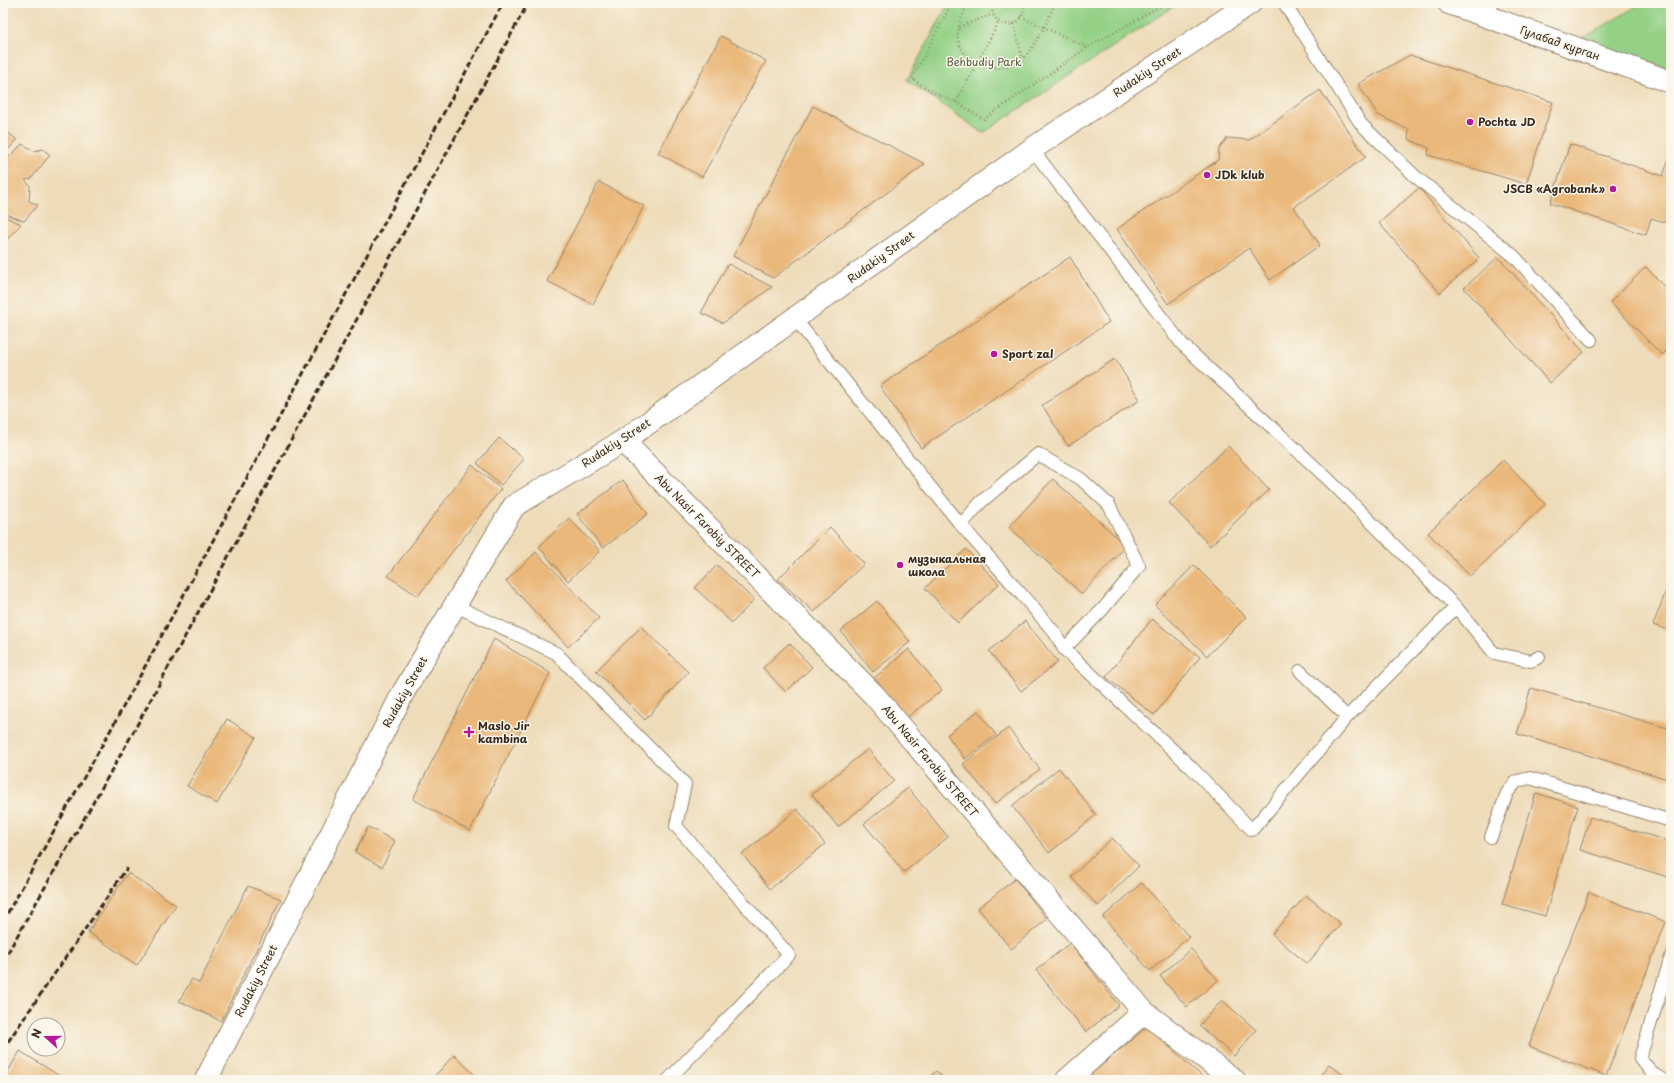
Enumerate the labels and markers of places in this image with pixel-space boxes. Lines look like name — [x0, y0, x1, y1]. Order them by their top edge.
place label: Pochta JD — [1478, 113, 1536, 130]
marker: Pochta JD — [1465, 117, 1475, 127]
place label: JDk klub — [1215, 166, 1265, 183]
marker: JDk klub — [1202, 170, 1212, 180]
place label: JSCB «Agrobank» — [1503, 180, 1605, 197]
marker: JSCB «Agrobank» — [1608, 184, 1618, 194]
place label: Sport zal — [1002, 345, 1053, 362]
marker: Sport zal — [989, 349, 999, 359]
place label: музыкальная школа — [908, 550, 986, 580]
marker: музыкальная школа — [895, 560, 905, 570]
place label: Maslo Jir kambina — [478, 717, 530, 747]
marker: Maslo Jir kambina — [463, 726, 475, 738]

